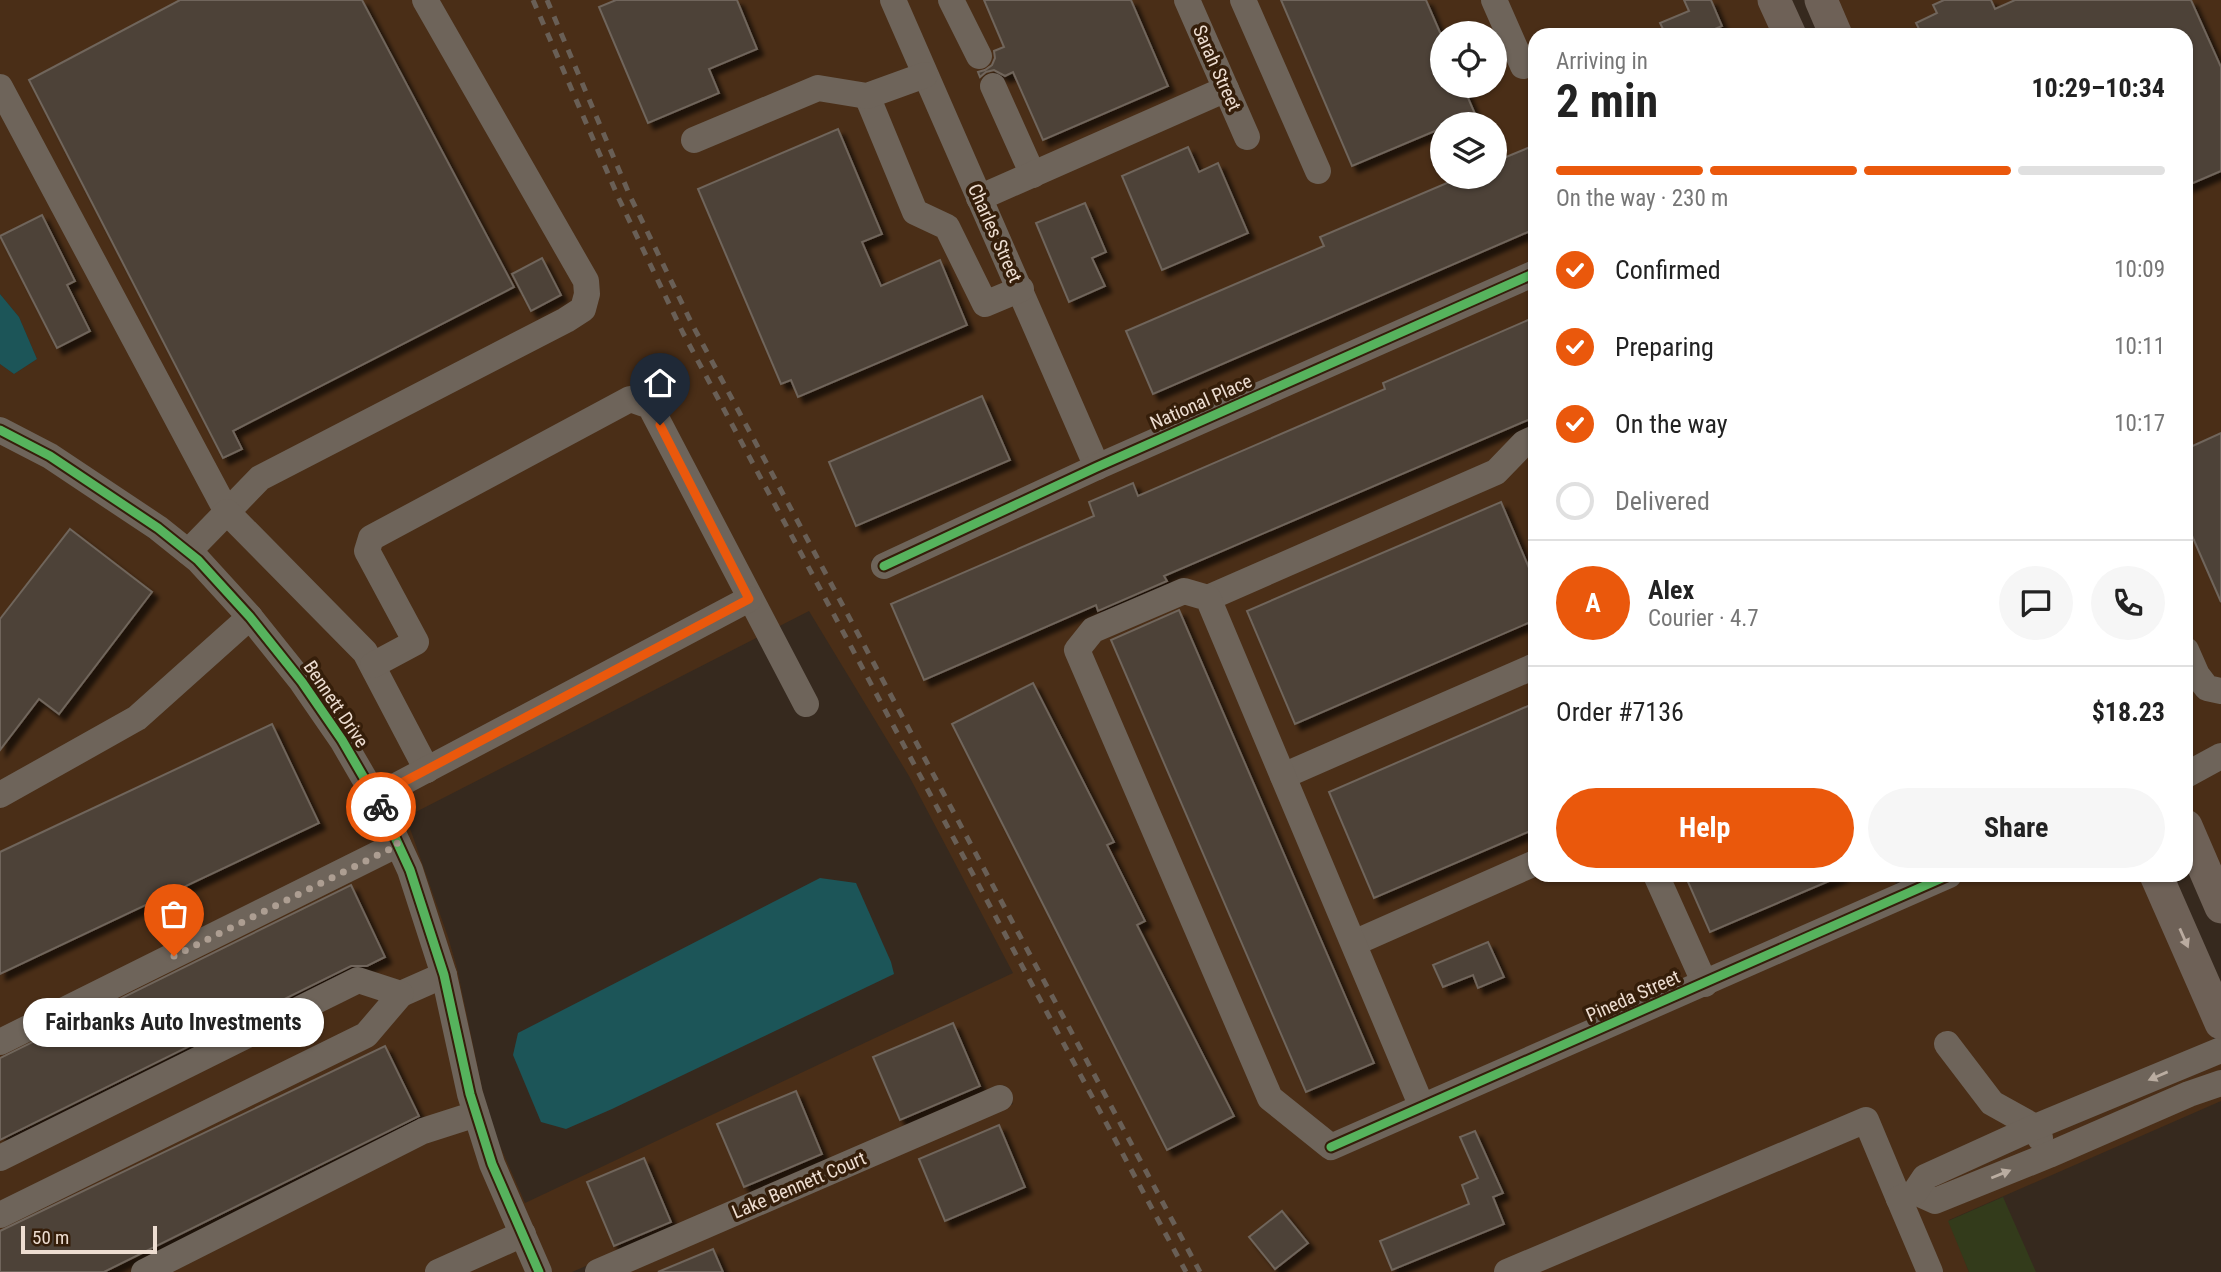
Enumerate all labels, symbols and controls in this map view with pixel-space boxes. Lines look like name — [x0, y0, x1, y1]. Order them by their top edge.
map controls — [1430, 21, 1507, 189]
button: locate — [1430, 21, 1507, 98]
street label: Sarah Street — [1188, 22, 1246, 114]
text: Arriving in — [1556, 48, 1648, 75]
text: 10:29–10:34 — [2031, 73, 2165, 103]
text: 2 min — [1556, 74, 1658, 128]
button: layers — [1430, 112, 1507, 189]
street label: Charles Street — [963, 180, 1027, 286]
text: On the way · 230 m — [1556, 185, 1728, 212]
icon: check — [1556, 251, 1594, 289]
text: Confirmed — [1615, 255, 1721, 285]
text: 10:09 — [2114, 256, 2165, 283]
icon: check — [1556, 328, 1594, 366]
text: Preparing — [1615, 332, 1714, 362]
text: 10:11 — [2114, 333, 2165, 360]
pin — [630, 353, 690, 425]
icon: home — [641, 364, 679, 402]
street label: National Place — [1146, 369, 1256, 435]
icon: check — [1556, 405, 1594, 443]
text: On the way — [1615, 409, 1728, 439]
text: 10:17 — [2114, 410, 2165, 437]
text: Delivered — [1615, 486, 1710, 516]
button: chat — [1999, 566, 2073, 640]
button: phone — [2091, 566, 2165, 640]
text: Alex — [1648, 575, 1694, 605]
text: A — [1585, 588, 1601, 618]
text: Courier · 4.7 — [1648, 605, 1759, 632]
street label: Bennett Drive — [298, 656, 374, 752]
text: Order #7136 — [1556, 697, 1684, 727]
text: $18.23 — [2092, 697, 2165, 727]
courier — [346, 772, 416, 842]
icon: bike — [362, 788, 400, 826]
button: Help — [1556, 788, 1854, 868]
button: Share — [1868, 788, 2165, 868]
pin — [144, 884, 204, 956]
icon: bag — [155, 895, 193, 933]
one-way arrow — [2179, 927, 2190, 948]
street label: Pineda Street — [1582, 965, 1684, 1027]
callout: Fairbanks Auto Investments — [24, 998, 324, 1047]
text: Fairbanks Auto Investments — [45, 1009, 302, 1036]
one-way arrow — [2148, 1070, 2168, 1082]
street label: Lake Bennett Court — [729, 1146, 869, 1224]
one-way arrow — [1991, 1169, 2012, 1180]
scale bar — [21, 1223, 158, 1255]
text: 50 m — [32, 1226, 69, 1249]

